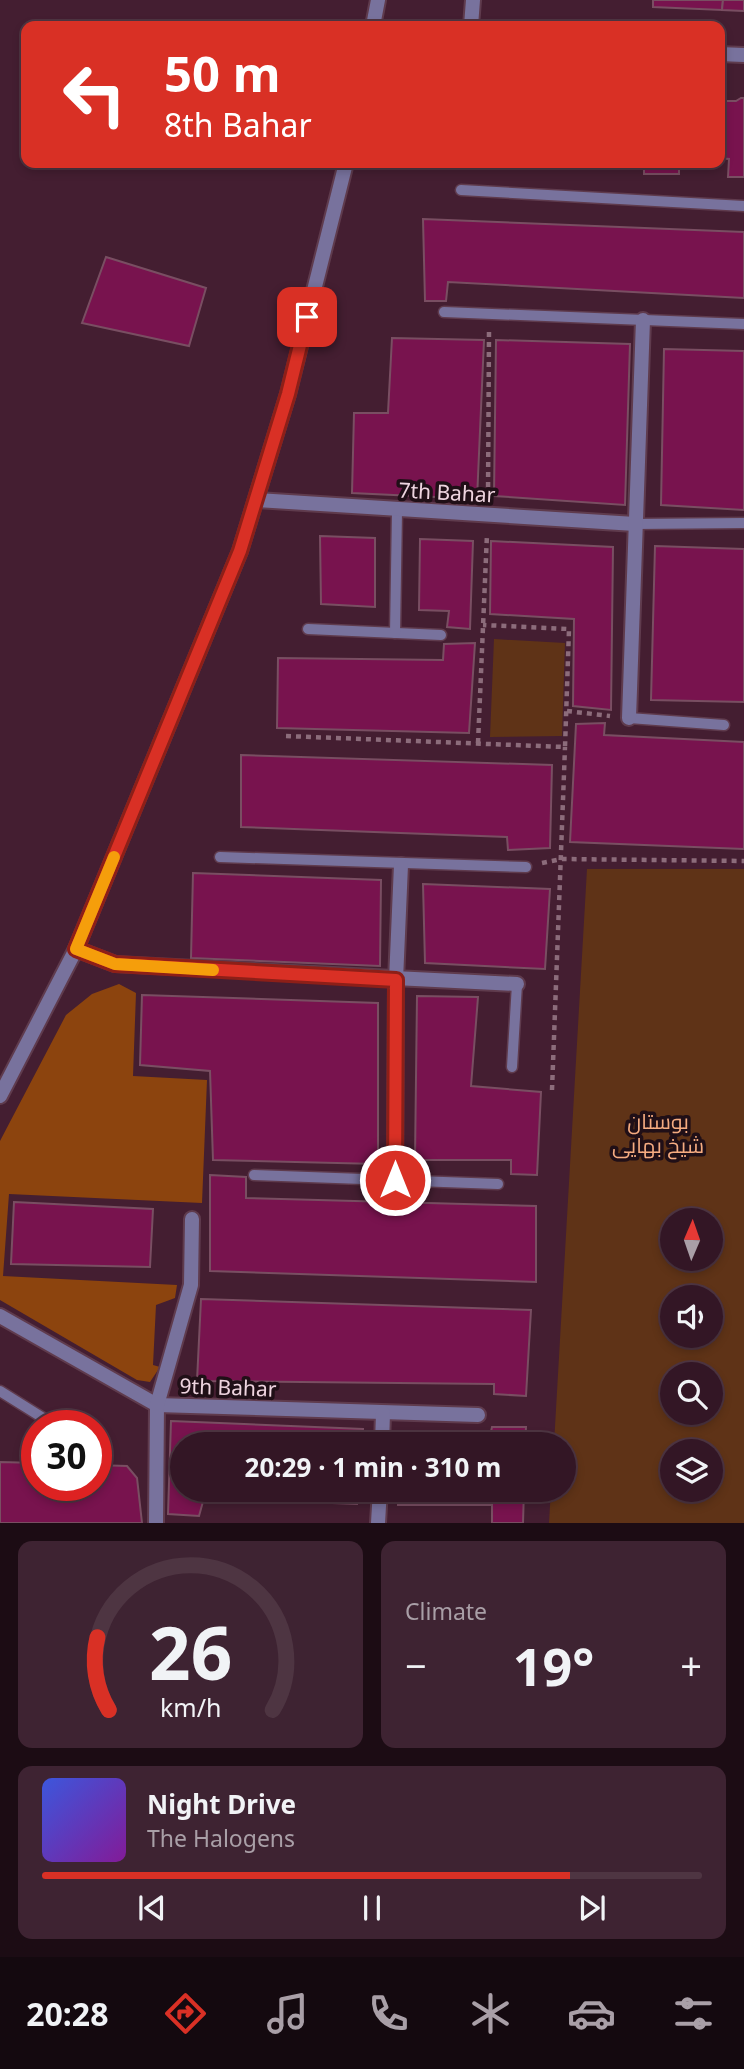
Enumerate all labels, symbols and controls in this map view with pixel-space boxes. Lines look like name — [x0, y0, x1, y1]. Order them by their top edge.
text: 50 m — [164, 40, 281, 106]
icon: left — [49, 49, 140, 140]
text: 8th Bahar — [164, 103, 312, 146]
pin — [277, 287, 337, 347]
icon: arrive — [288, 298, 326, 336]
street label: 7th Bahar — [398, 475, 496, 509]
park label: بوستان شیخ بهایی — [612, 1107, 704, 1160]
position arrow — [358, 1143, 432, 1217]
north arrow — [660, 1208, 723, 1270]
map controls — [660, 1208, 723, 1502]
button: sound — [660, 1285, 723, 1348]
button: search — [660, 1362, 723, 1425]
street label: 9th Bahar — [179, 1371, 277, 1403]
speed limit sign: 30 — [21, 1410, 112, 1501]
button: layers — [660, 1439, 723, 1502]
text: 20:29 · 1 min · 310 m — [245, 1449, 501, 1485]
text: Climate — [405, 1595, 487, 1627]
text: 26 — [149, 1603, 232, 1702]
text: 19° — [513, 1630, 594, 1701]
text: − — [405, 1639, 427, 1691]
text: + — [680, 1639, 702, 1691]
text: km/h — [160, 1690, 221, 1724]
text: Night Drive — [147, 1786, 296, 1822]
text: The Halogens — [147, 1822, 295, 1854]
icon: previous — [133, 1889, 171, 1927]
icon: pause — [353, 1889, 391, 1927]
icon: next — [573, 1889, 611, 1927]
icon: directions — [161, 1989, 210, 2038]
icon: music — [263, 1989, 312, 2038]
icon: phone — [364, 1989, 413, 2038]
icon: climate — [466, 1989, 515, 2038]
icon: car — [567, 1989, 616, 2038]
icon: filters — [669, 1989, 718, 2038]
text: 20:28 — [26, 1992, 108, 2035]

